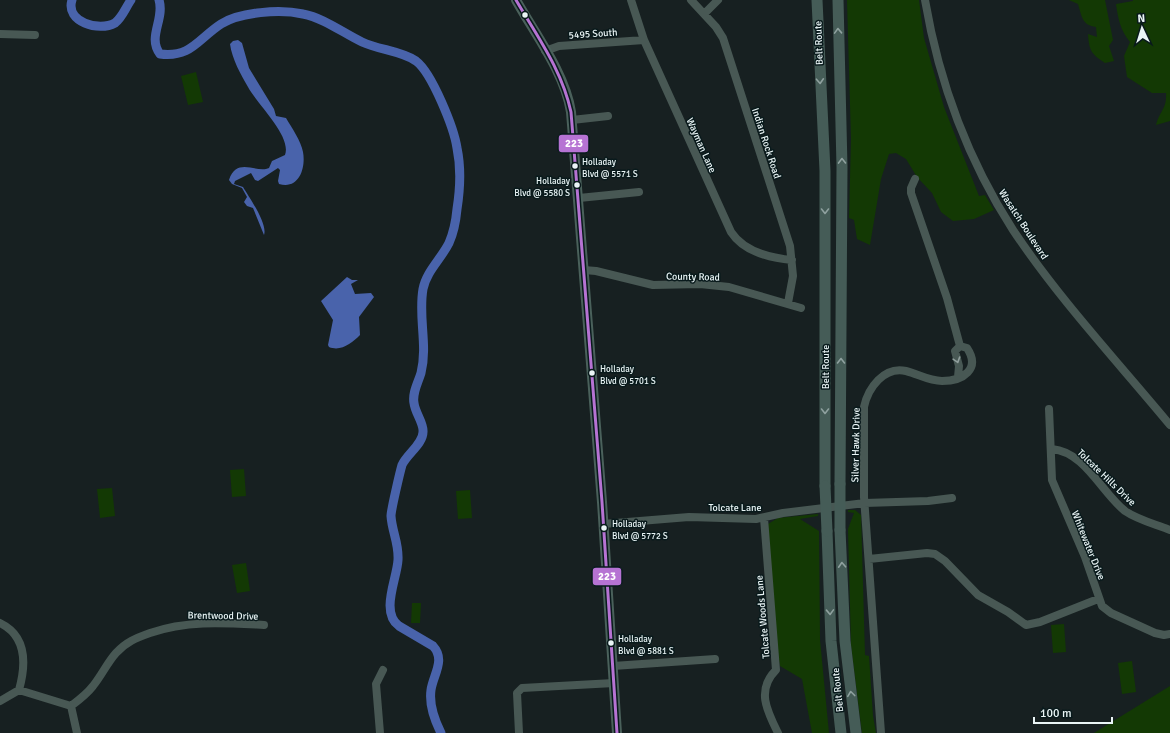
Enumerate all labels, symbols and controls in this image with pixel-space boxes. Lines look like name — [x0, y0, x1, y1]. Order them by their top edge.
north arrow — [1122, 8, 1162, 48]
unlabelled marker — [520, 10, 530, 20]
text: N — [1137, 12, 1146, 25]
street label: Belt Route — [812, 21, 826, 65]
street label: 5495 South — [568, 26, 618, 42]
one-way arrow — [834, 28, 842, 34]
one-way arrow — [816, 78, 825, 84]
street label: Indian Rock Road — [749, 107, 783, 180]
street label: Wayman Lane — [684, 116, 719, 175]
line badge: 223 — [558, 134, 589, 153]
text: 223 — [565, 137, 583, 150]
place label: Holladay Blvd @ 5571 S — [582, 157, 638, 180]
one-way arrow — [838, 158, 846, 164]
marker: Holladay Blvd @ 5571 S — [570, 161, 580, 171]
place label: Holladay Blvd @ 5580 S — [514, 176, 571, 199]
marker: Holladay Blvd @ 5580 S — [572, 180, 582, 190]
street label: Wasatch Boulevard — [996, 187, 1050, 262]
one-way arrow — [821, 208, 829, 214]
street label: County Road — [666, 271, 720, 283]
street label: Belt Route — [820, 345, 832, 389]
one-way arrow — [952, 357, 961, 364]
one-way arrow — [837, 358, 845, 364]
place label: Holladay Blvd @ 5701 S — [600, 364, 656, 387]
marker: Holladay Blvd @ 5701 S — [587, 368, 597, 378]
street label: Silver Hawk Drive — [849, 407, 863, 483]
one-way arrow — [821, 408, 829, 414]
street label: Tolcate Hills Drive — [1075, 447, 1138, 509]
street label: Tolcate Lane — [708, 502, 762, 514]
street label: Whitewater Drive — [1069, 509, 1107, 582]
place label: Holladay Blvd @ 5772 S — [612, 519, 668, 542]
marker: Holladay Blvd @ 5772 S — [599, 523, 609, 533]
one-way arrow — [837, 562, 846, 568]
line badge: 223 — [592, 567, 622, 586]
text: 223 — [598, 570, 616, 583]
street label: Tolcate Woods Lane — [753, 575, 773, 659]
street label: Brentwood Drive — [187, 609, 258, 623]
one-way arrow — [826, 609, 834, 615]
place label: Holladay Blvd @ 5881 S — [618, 634, 674, 657]
marker: Holladay Blvd @ 5881 S — [606, 638, 616, 648]
street label: Belt Route — [830, 667, 846, 713]
one-way arrow — [847, 691, 856, 697]
scale bar — [1034, 699, 1112, 725]
text: 100 m — [1040, 706, 1072, 721]

